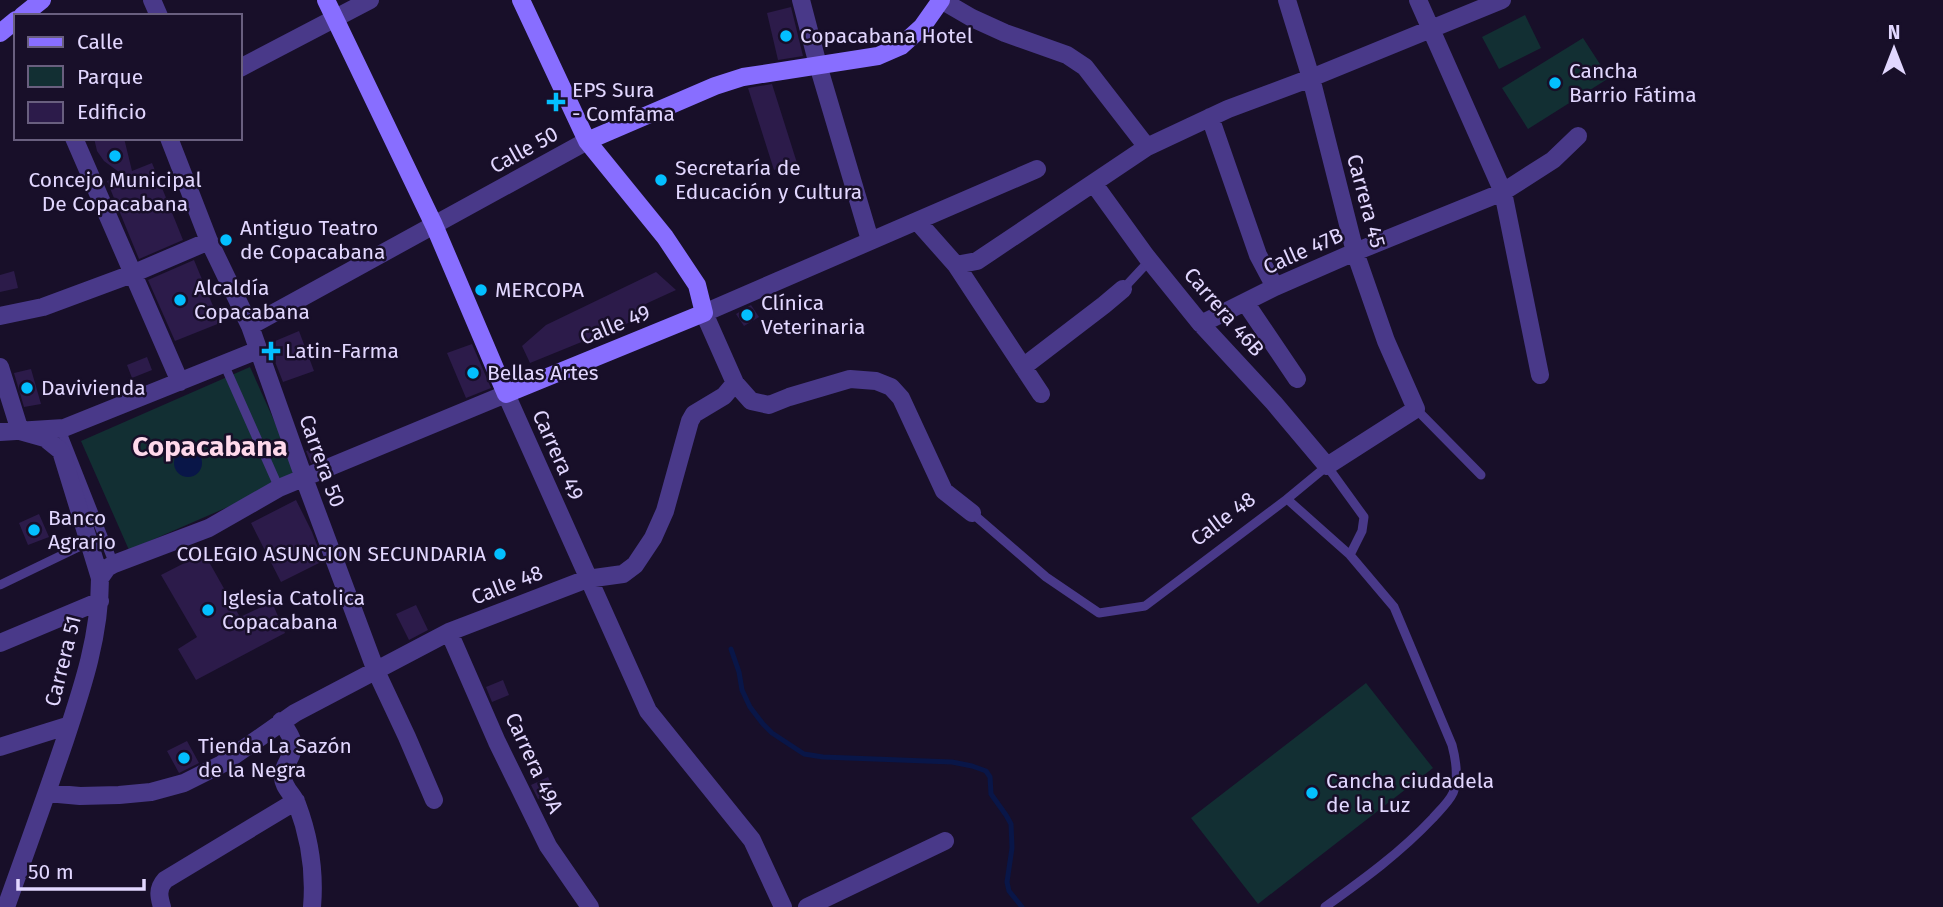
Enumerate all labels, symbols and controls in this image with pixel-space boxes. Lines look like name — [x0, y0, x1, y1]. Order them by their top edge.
legend — [14, 14, 242, 140]
north arrow — [1859, 14, 1929, 84]
text: N — [1888, 21, 1900, 44]
place label: Copacabana Hotel — [800, 23, 973, 49]
marker: Copacabana Hotel — [778, 28, 794, 44]
text: Calle — [77, 29, 123, 55]
place label: Cancha Barrio Fátima — [1569, 58, 1697, 108]
text: Parque — [77, 64, 143, 90]
marker: Cancha Barrio Fátima — [1547, 75, 1563, 91]
place label: EPS Sura - Comfama — [572, 77, 675, 127]
marker: EPS Sura - Comfama — [546, 92, 566, 112]
text: Edificio — [77, 99, 147, 125]
street label: Calle 50 — [485, 121, 563, 179]
marker: Concejo Municipal De Copacabana — [107, 148, 123, 164]
street label: Carrera 45 — [1341, 151, 1391, 251]
place label: Secretaría de Educación y Cultura — [675, 155, 862, 205]
place label: Concejo Municipal De Copacabana — [28, 167, 202, 217]
marker: Secretaría de Educación y Cultura — [653, 172, 669, 188]
place label: Antiguo Teatro de Copacabana — [240, 215, 386, 265]
street label: Calle 47B — [1259, 222, 1347, 280]
marker: Antiguo Teatro de Copacabana — [218, 232, 234, 248]
street label: Carrera 46B — [1178, 262, 1270, 362]
place label: Alcaldía Copacabana — [194, 275, 310, 325]
place label: MERCOPA — [495, 277, 584, 303]
marker: MERCOPA — [473, 282, 489, 298]
place label: Clínica Veterinaria — [761, 290, 866, 340]
marker: Alcaldía Copacabana — [172, 292, 188, 308]
street label: Calle 49 — [576, 299, 654, 351]
marker: Clínica Veterinaria — [739, 307, 755, 323]
place label: Latin-Farma — [285, 338, 399, 364]
marker: Latin-Farma — [263, 343, 279, 359]
place label: Bellas Artes — [487, 360, 599, 386]
marker: Bellas Artes — [465, 365, 481, 381]
place label: Davivienda — [41, 375, 146, 401]
marker: Davivienda — [19, 380, 35, 396]
street label: Carrera 49 — [527, 406, 589, 504]
street label: Carrera 50 — [293, 411, 351, 511]
district label: Copacabana — [132, 430, 288, 463]
street label: Calle 48 — [1185, 486, 1261, 552]
place label: Banco Agrario — [48, 505, 116, 555]
marker: Banco Agrario — [26, 522, 42, 538]
place label: COLEGIO ASUNCION SECUNDARIA — [177, 541, 486, 567]
marker: COLEGIO ASUNCION SECUNDARIA — [492, 546, 508, 562]
street label: Calle 48 — [467, 559, 547, 611]
place label: Iglesia Catolica Copacabana — [222, 585, 365, 635]
marker: Iglesia Catolica Copacabana — [200, 602, 216, 618]
street label: Carrera 51 — [39, 613, 87, 709]
street label: Carrera 49A — [499, 709, 569, 817]
place label: Tienda La Sazón de la Negra — [198, 733, 352, 783]
marker: Tienda La Sazón de la Negra — [176, 750, 192, 766]
place label: Cancha ciudadela de la Luz — [1326, 768, 1494, 818]
marker: Cancha ciudadela de la Luz — [1304, 785, 1320, 801]
scale bar — [18, 848, 144, 892]
text: 50 m — [28, 859, 74, 885]

